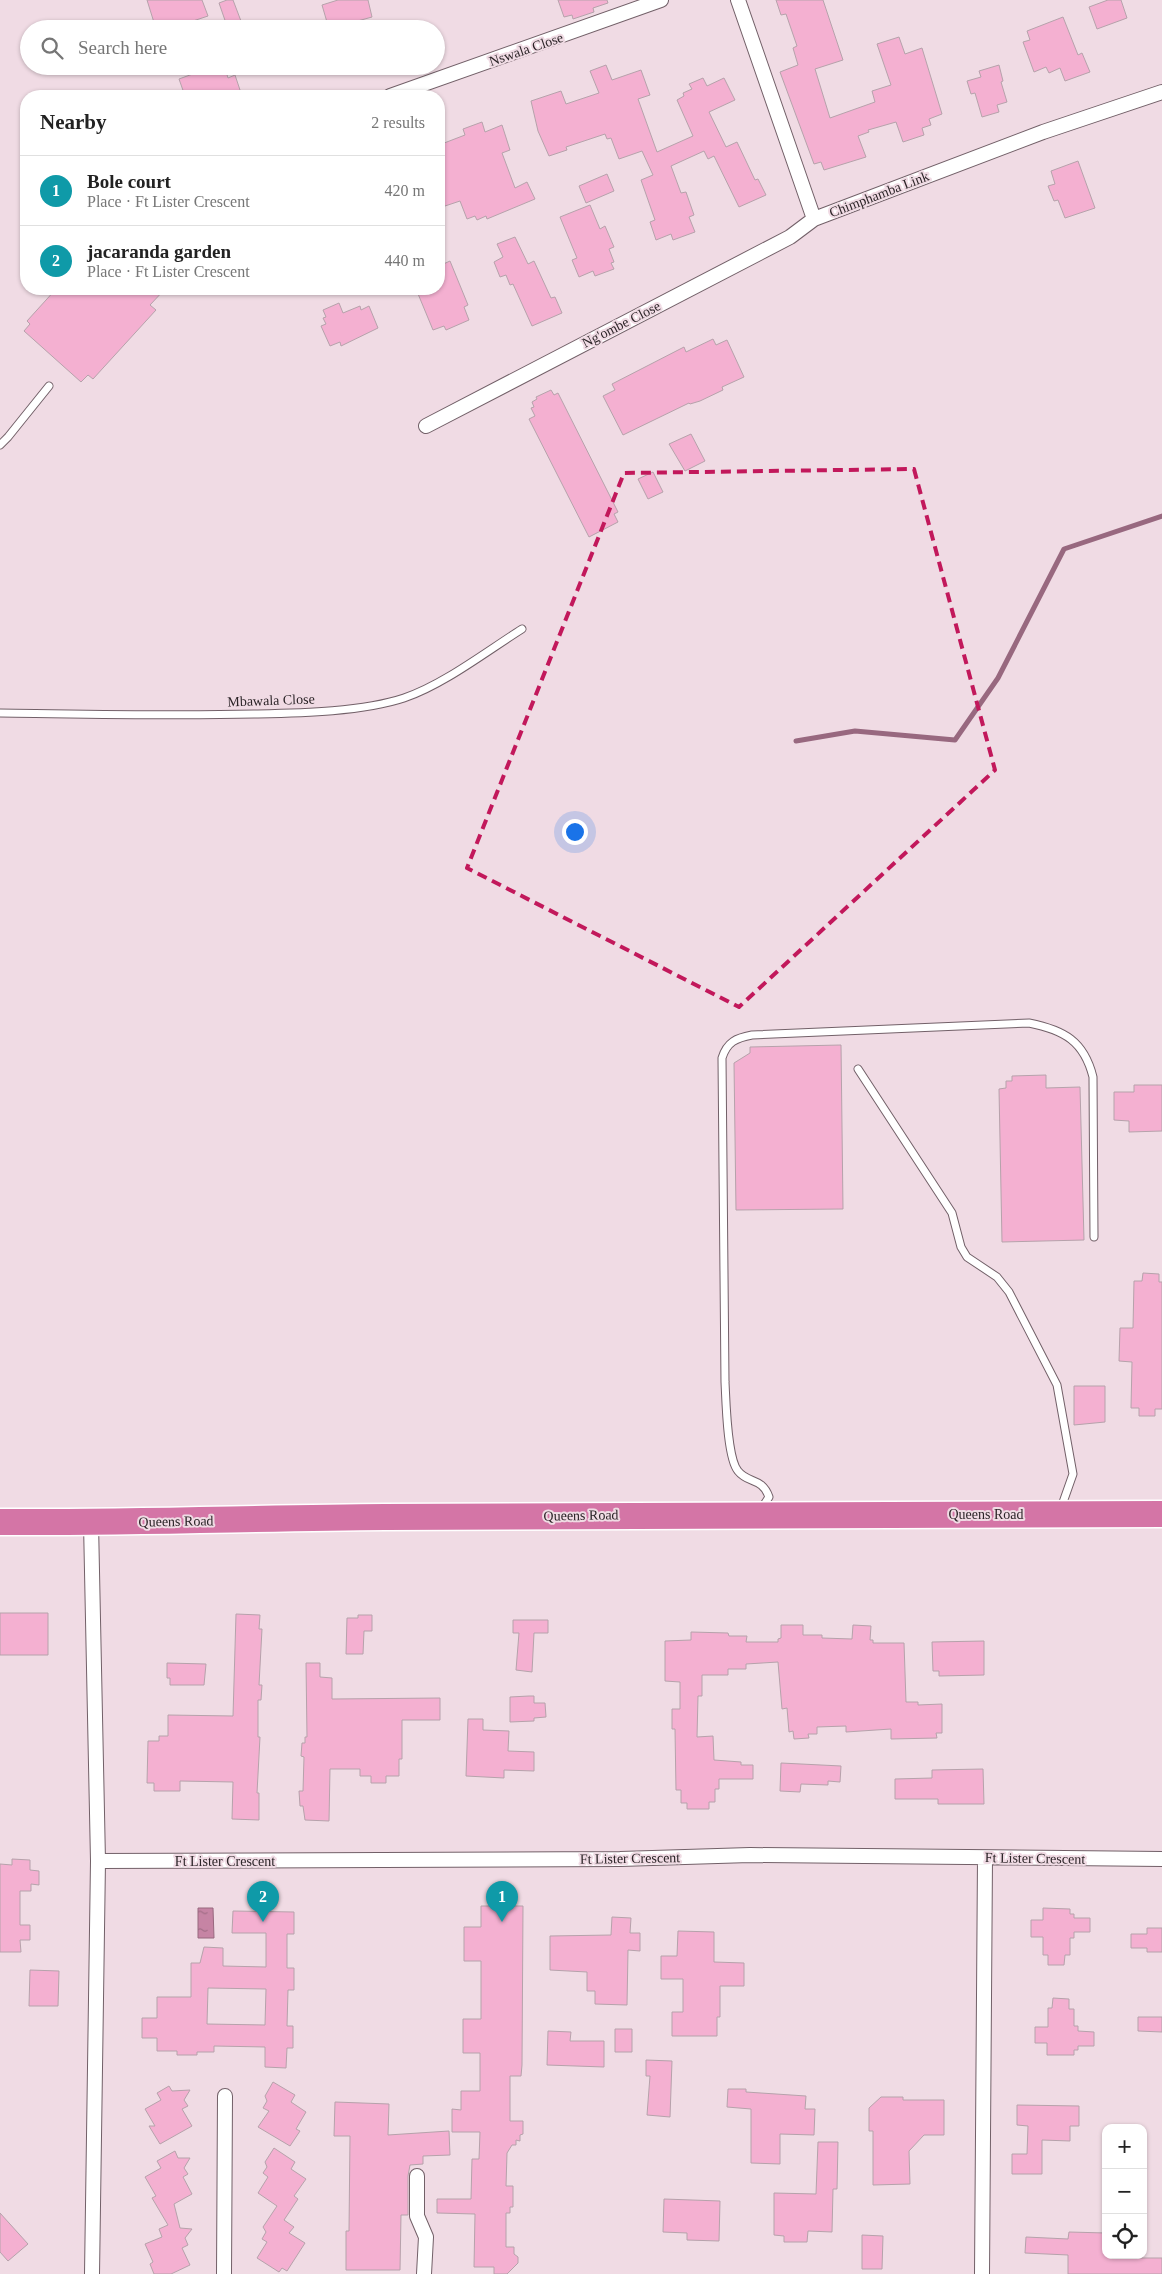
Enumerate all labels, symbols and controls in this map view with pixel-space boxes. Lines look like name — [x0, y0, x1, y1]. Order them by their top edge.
search box — [20, 20, 445, 75]
street label: Nswala Close — [487, 30, 565, 69]
icon: search — [38, 34, 66, 62]
text: Search here — [78, 37, 167, 58]
text: Nearby — [40, 110, 107, 134]
text: 2 results — [371, 114, 425, 131]
street label: Chimphamba Link — [827, 169, 931, 220]
text: Bole court — [87, 171, 171, 192]
text: 1 — [52, 182, 60, 199]
text: 420 m — [385, 182, 425, 199]
text: Place · Ft Lister Crescent — [87, 193, 250, 210]
text: jacaranda garden — [87, 241, 231, 262]
text: 2 — [52, 252, 60, 269]
text: 440 m — [385, 252, 425, 269]
text: Place · Ft Lister Crescent — [87, 263, 250, 280]
street label: Ng'ombe Close — [579, 298, 663, 351]
street label: Mbawala Close — [227, 691, 315, 710]
your location — [562, 819, 588, 845]
street label: Queens Road — [543, 1507, 619, 1524]
street label: Queens Road — [948, 1507, 1024, 1522]
street label: Queens Road — [138, 1513, 214, 1530]
street label: Ft Lister Crescent — [580, 1850, 680, 1867]
street label: Ft Lister Crescent — [985, 1850, 1085, 1867]
street label: Ft Lister Crescent — [175, 1854, 275, 1869]
pin: 2 — [247, 1881, 279, 1922]
pin: 1 — [486, 1881, 518, 1922]
map controls — [1102, 2124, 1147, 2259]
button: + — [1102, 2124, 1147, 2169]
button: − — [1102, 2169, 1147, 2214]
button: locate — [1102, 2214, 1147, 2259]

